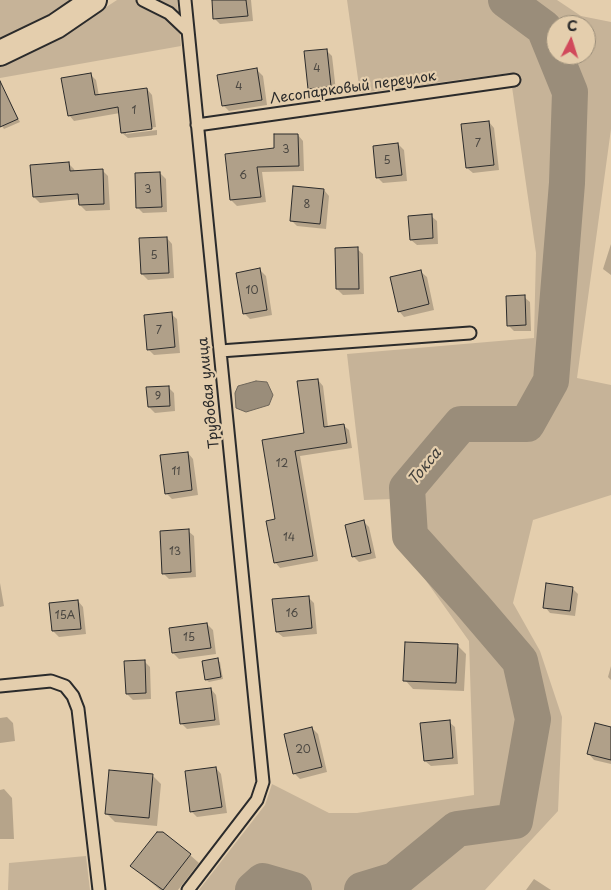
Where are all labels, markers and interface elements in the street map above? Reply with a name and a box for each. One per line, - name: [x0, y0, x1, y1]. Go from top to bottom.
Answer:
- north arrow: [546, 15, 596, 65]
- text: С: [566, 15, 578, 36]
- house number: 4: [313, 62, 321, 76]
- street label: Лесопарковый переулок: [269, 68, 437, 108]
- house number: 4: [235, 80, 243, 94]
- house number: 1: [132, 104, 136, 118]
- house number: 7: [475, 137, 481, 151]
- house number: 3: [282, 143, 290, 157]
- house number: 5: [383, 154, 391, 168]
- house number: 6: [239, 169, 247, 183]
- house number: 3: [144, 183, 152, 197]
- house number: 8: [304, 198, 310, 212]
- house number: 5: [150, 249, 158, 263]
- house number: 10: [246, 284, 258, 298]
- house number: 7: [156, 324, 162, 338]
- street label: Трудовая улица: [195, 337, 223, 449]
- house number: 9: [155, 390, 161, 404]
- water label: Токса: [405, 445, 445, 489]
- house number: 12: [276, 457, 288, 471]
- house number: 11: [171, 465, 181, 479]
- house number: 14: [283, 531, 295, 545]
- house number: 13: [169, 545, 181, 559]
- house number: 16: [286, 607, 298, 621]
- house number: 15А: [55, 609, 75, 623]
- house number: 15: [183, 631, 195, 645]
- house number: 20: [295, 743, 311, 757]

